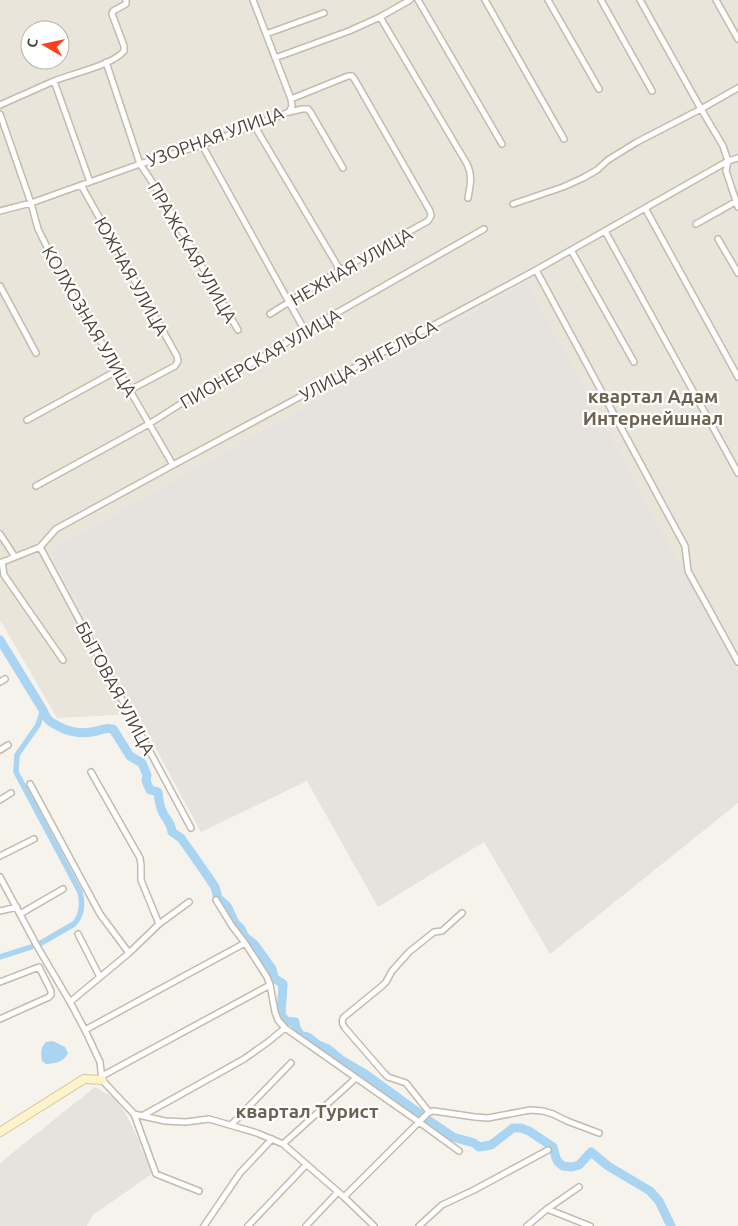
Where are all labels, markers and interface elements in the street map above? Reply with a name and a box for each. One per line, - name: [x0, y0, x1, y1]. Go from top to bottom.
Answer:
- north arrow: [20, 20, 70, 70]
- text: С: [24, 37, 41, 49]
- street label: УЗОРНАЯ УЛИЦА: [144, 102, 286, 170]
- street label: ПРАЖСКАЯ УЛИЦА: [145, 178, 242, 326]
- street label: ЮЖНАЯ УЛИЦА: [91, 213, 173, 339]
- street label: НЕЖНАЯ УЛИЦА: [287, 223, 416, 309]
- street label: КОЛХОЗНАЯ УЛИЦА: [39, 242, 141, 400]
- street label: ПИОНЕРСКАЯ УЛИЦА: [176, 304, 344, 412]
- street label: УЛИЦА ЭНГЕЛЬСА: [296, 315, 440, 405]
- district label: квартал Адам Интернейшнал: [583, 385, 723, 429]
- street label: БЫТОВАЯ УЛИЦА: [72, 618, 160, 758]
- district label: квартал Турист: [235, 1100, 379, 1122]

